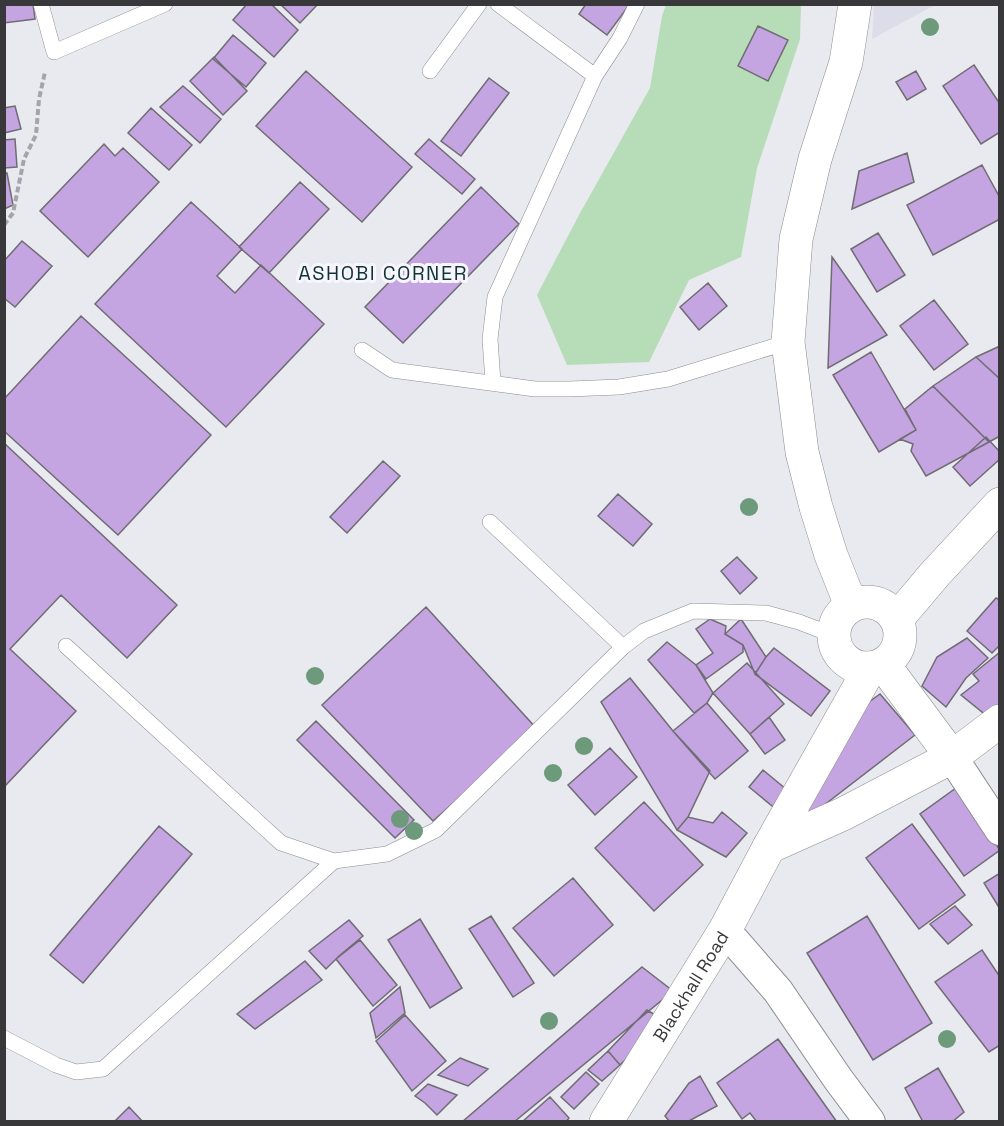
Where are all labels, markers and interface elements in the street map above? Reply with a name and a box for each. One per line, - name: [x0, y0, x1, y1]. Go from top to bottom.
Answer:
- district label: ASHOBI CORNER: [298, 260, 468, 286]
- street label: Blackhall Road: [647, 926, 733, 1046]

